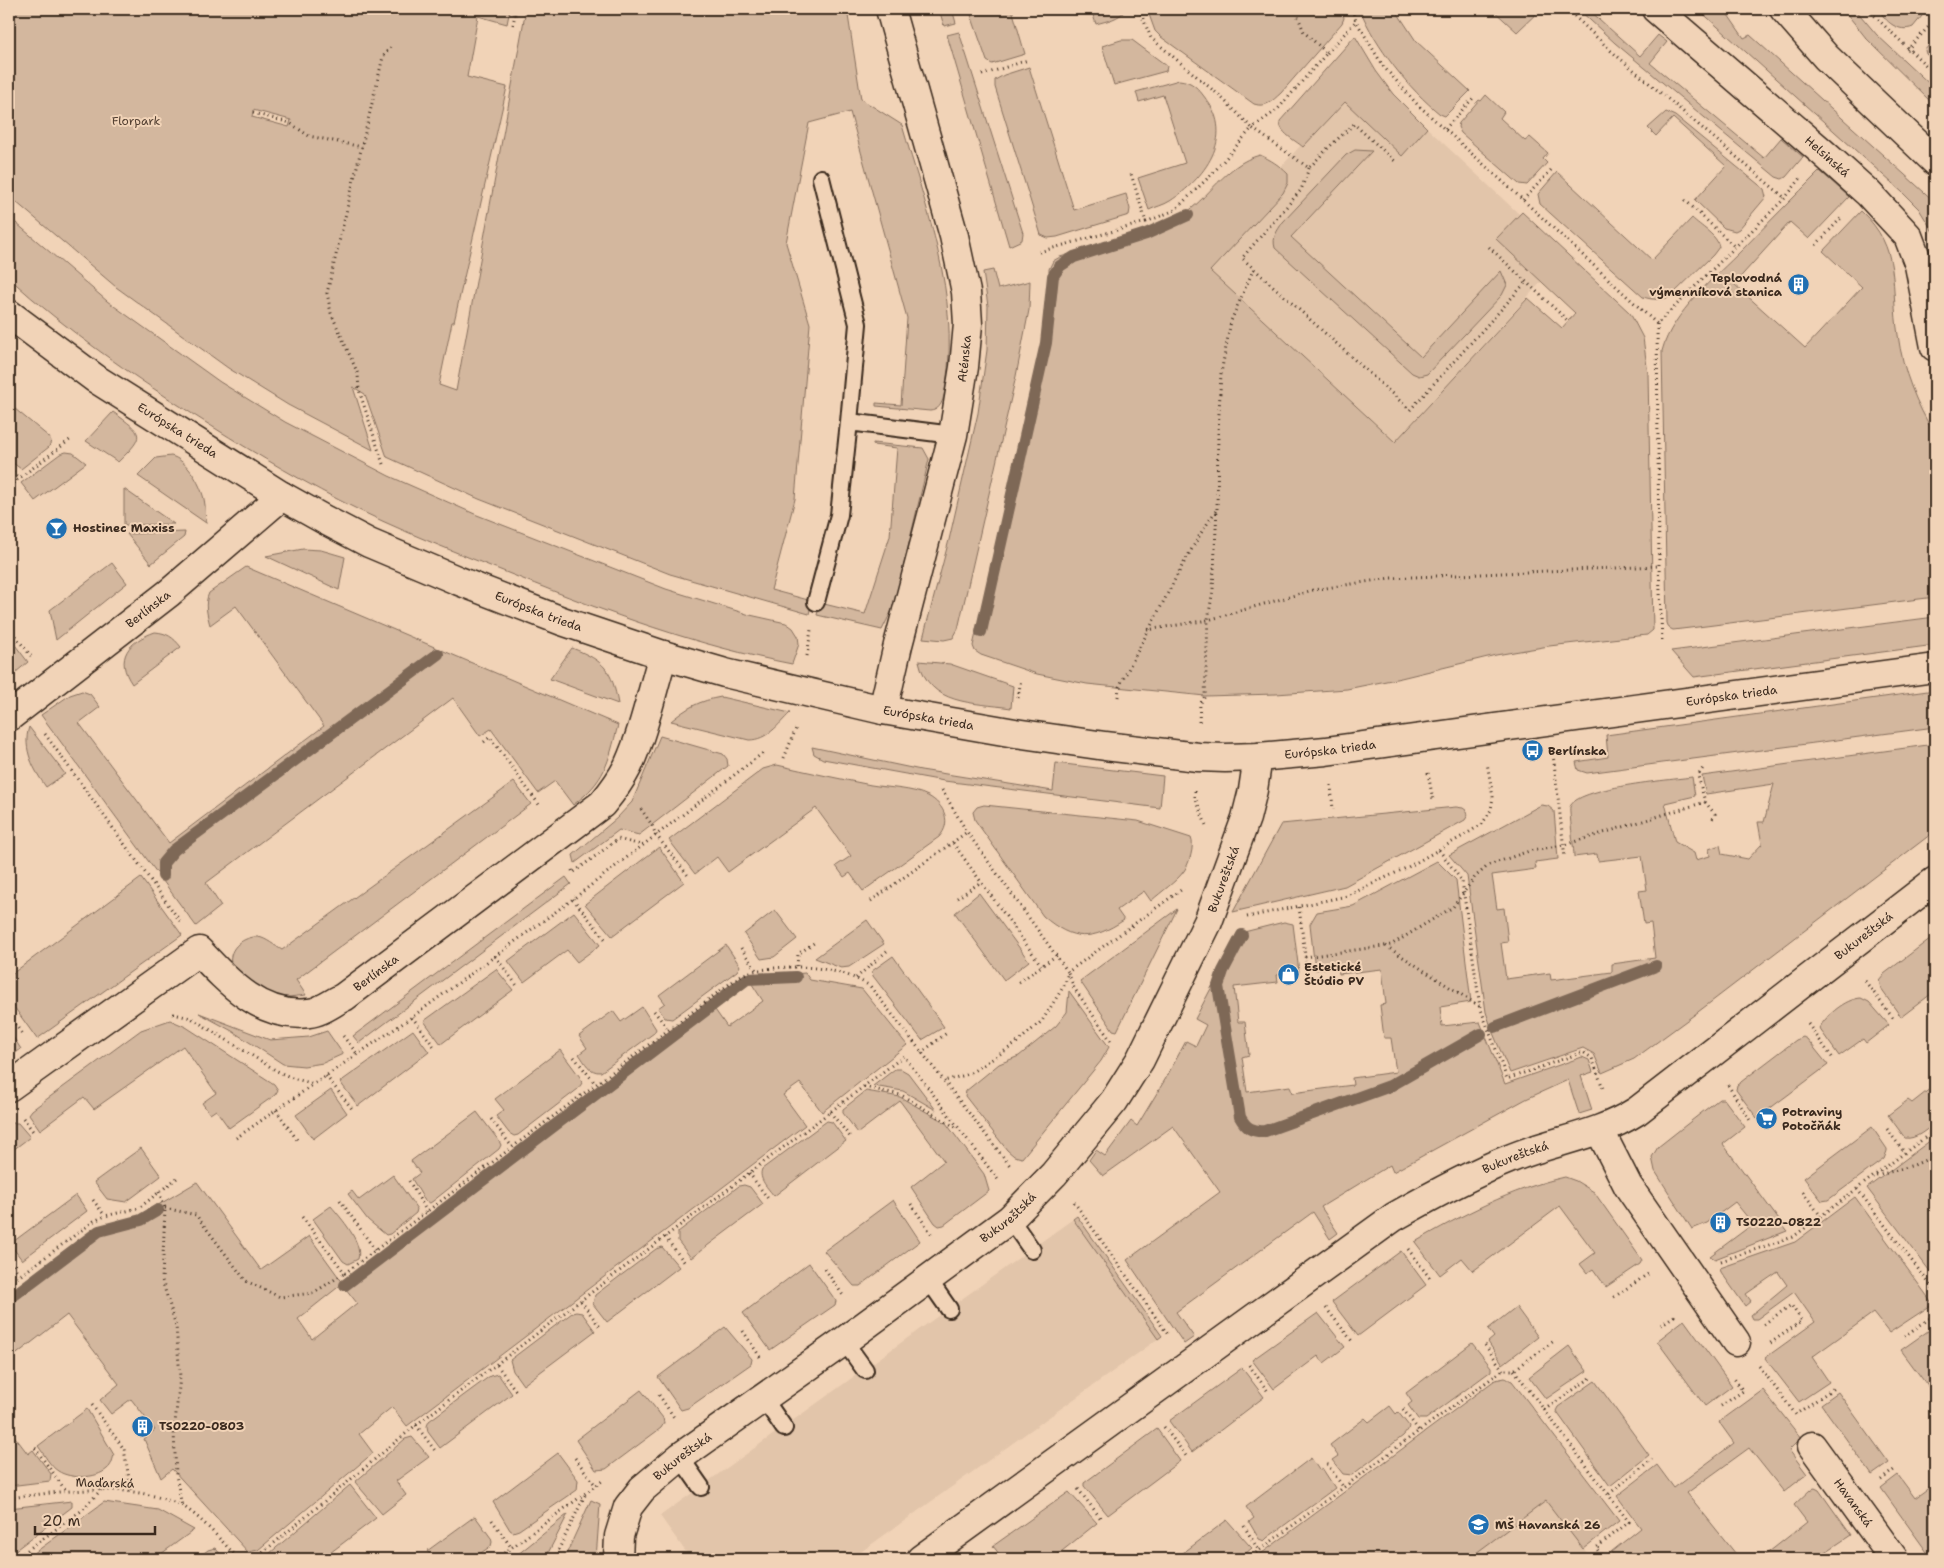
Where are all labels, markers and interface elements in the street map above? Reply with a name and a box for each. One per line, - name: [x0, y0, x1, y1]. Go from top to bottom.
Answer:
- park label: Florpark: [112, 113, 160, 129]
- street label: Helsinská: [1801, 132, 1853, 181]
- place label: Teplovodná výmenníková stanica: [1649, 270, 1783, 300]
- building icon: Teplovodná výmenníková stanica: [1786, 273, 1810, 297]
- street label: Aténska: [954, 334, 975, 383]
- street label: Európska trieda: [134, 399, 221, 462]
- bar icon: Hostinec Maxiss: [45, 516, 69, 540]
- place label: Hostinec Maxiss: [73, 520, 174, 536]
- street label: Berlínska: [122, 586, 174, 632]
- street label: Európska trieda: [492, 588, 585, 635]
- street label: Európska trieda: [1685, 682, 1779, 710]
- street label: Európska trieda: [882, 702, 976, 734]
- street label: Európska trieda: [1284, 736, 1377, 763]
- bus stop icon: Berlínska: [1520, 739, 1544, 763]
- place label: Berlínska: [1548, 743, 1607, 759]
- street label: Bukureštská: [1204, 843, 1243, 915]
- street label: Bukureštská: [1831, 908, 1897, 964]
- street label: Berlínska: [350, 950, 402, 995]
- place label: Estetické Štúdio PV: [1304, 959, 1364, 989]
- shop icon: Estetické Štúdio PV: [1276, 962, 1300, 986]
- place label: Potraviny Potočňák: [1782, 1104, 1842, 1134]
- supermarket icon: Potraviny Potočňák: [1754, 1107, 1778, 1131]
- street label: Bukureštská: [1480, 1138, 1551, 1178]
- street label: Bukureštská: [977, 1189, 1040, 1247]
- building icon: TS0220-0822: [1708, 1210, 1732, 1234]
- place label: TS0220-0822: [1736, 1214, 1822, 1230]
- building icon: TS0220-0803: [131, 1414, 155, 1438]
- place label: TS0220-0803: [159, 1418, 244, 1434]
- street label: Bukureštská: [650, 1429, 715, 1484]
- street label: Maďarská: [75, 1474, 135, 1492]
- street label: Havanská: [1830, 1475, 1876, 1531]
- scale bar: [35, 1503, 155, 1535]
- text: 20 m: [42, 1511, 81, 1531]
- school or university icon: MŠ Havanská 26: [1467, 1513, 1491, 1537]
- place label: MŠ Havanská 26: [1495, 1517, 1600, 1533]

